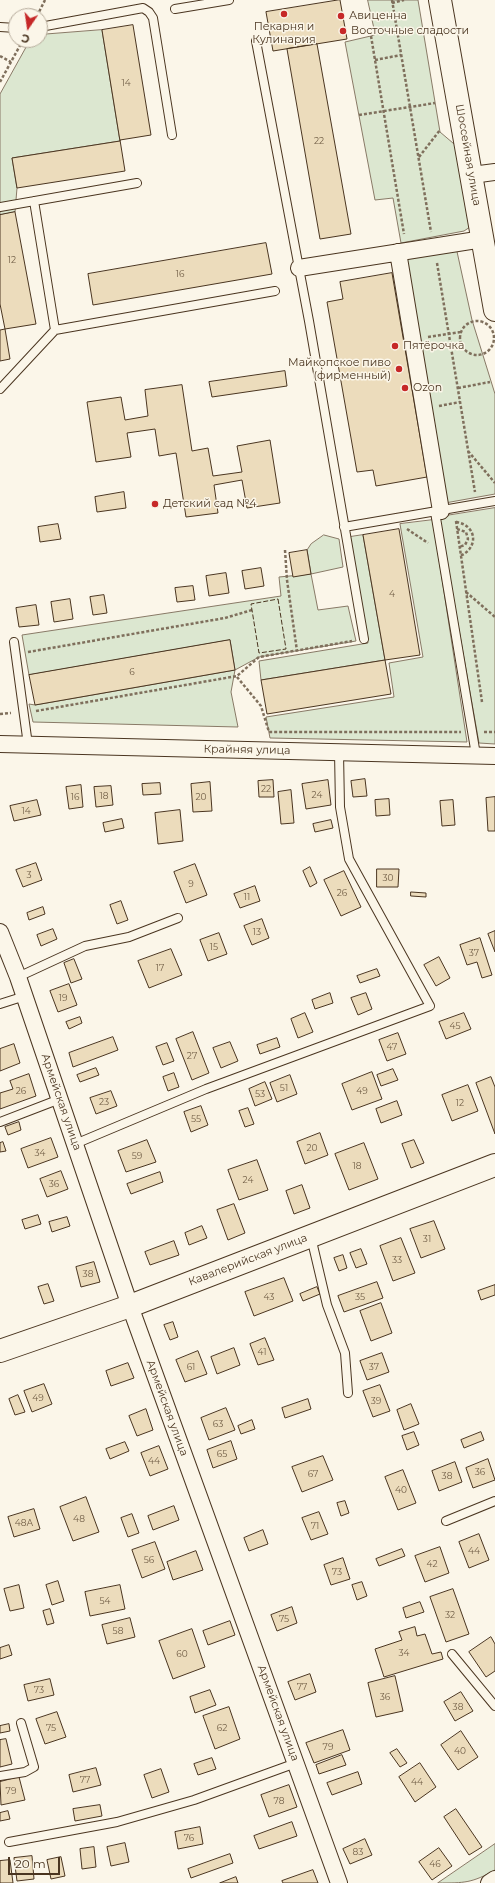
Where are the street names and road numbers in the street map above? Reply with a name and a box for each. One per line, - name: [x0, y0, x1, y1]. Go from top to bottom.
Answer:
- street label: Шоссейная улица: [453, 103, 483, 207]
- street label: Крайняя улица: [203, 743, 291, 757]
- street label: Армейская улица: [38, 1052, 84, 1152]
- street label: Кавалерийская улица: [187, 1231, 309, 1289]
- street label: Армейская улица: [143, 1358, 191, 1458]
- street label: Армейская улица: [254, 1663, 302, 1763]

